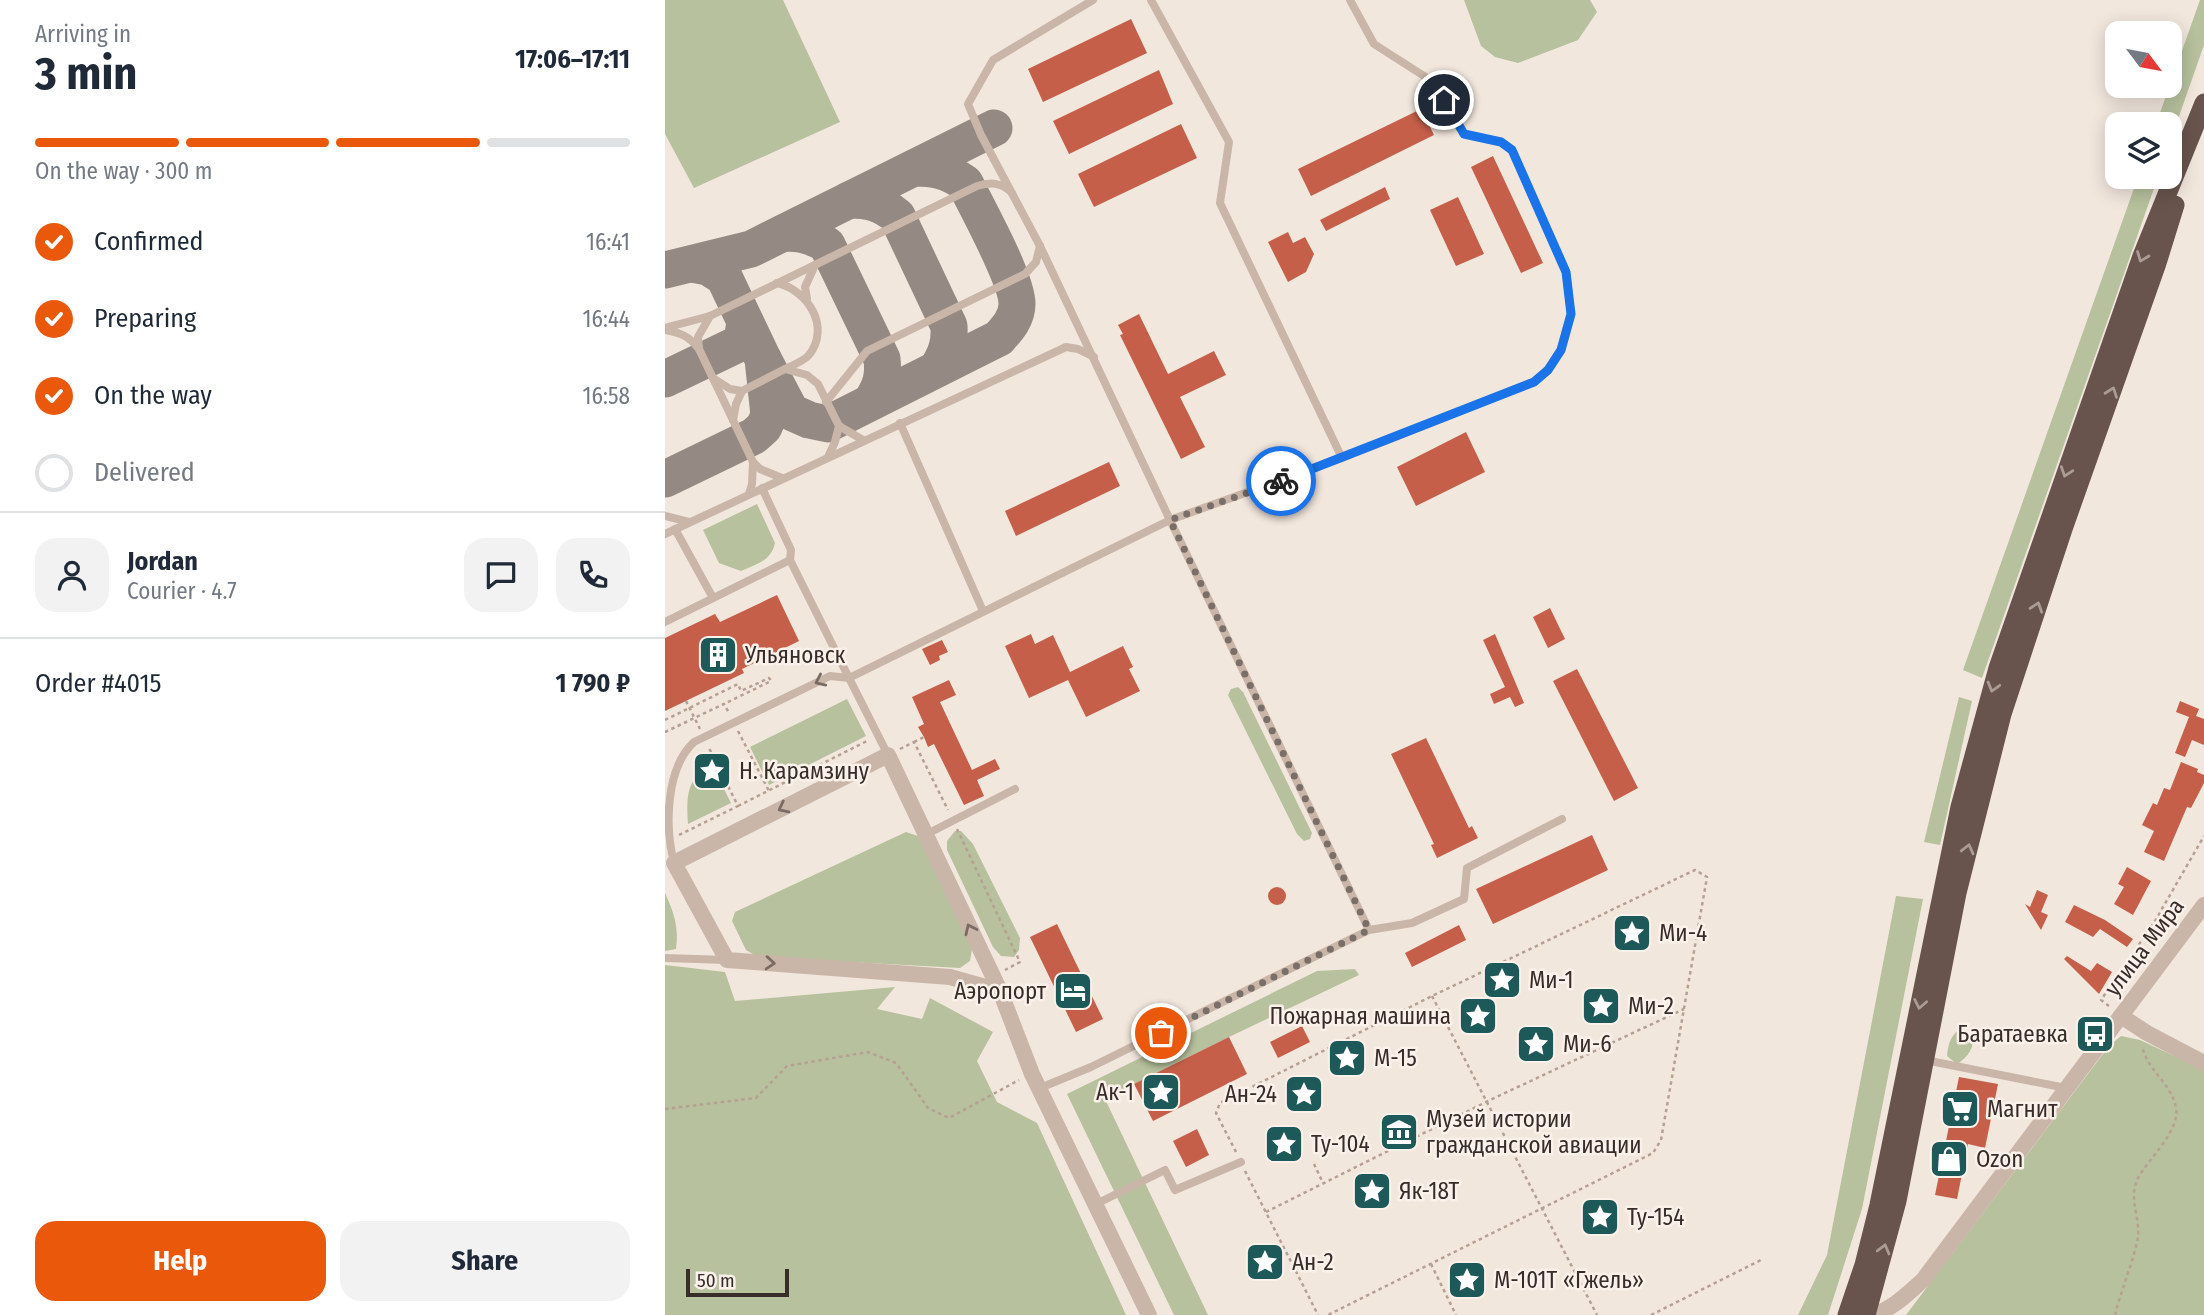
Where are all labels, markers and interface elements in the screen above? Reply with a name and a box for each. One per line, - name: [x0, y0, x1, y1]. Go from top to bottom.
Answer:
- text: Arriving in: [35, 20, 131, 48]
- north arrow: [2105, 21, 2182, 98]
- map controls: [2105, 21, 2182, 189]
- text: 17:06–17:11: [515, 44, 630, 75]
- text: 3 min: [35, 46, 137, 101]
- pin: [1414, 70, 1474, 130]
- icon: home: [1425, 81, 1463, 119]
- button: layers: [2105, 112, 2182, 189]
- text: On the way · 300 m: [35, 157, 212, 185]
- icon: check: [35, 223, 73, 261]
- text: Confirmed: [94, 226, 204, 257]
- text: 16:41: [586, 228, 630, 256]
- one-way arrow: [2136, 251, 2150, 263]
- icon: check: [35, 300, 73, 338]
- text: Preparing: [94, 303, 196, 334]
- text: 16:44: [583, 305, 630, 333]
- icon: check: [35, 377, 73, 415]
- text: On the way: [94, 380, 212, 411]
- text: 16:58: [583, 382, 630, 410]
- one-way arrow: [2104, 386, 2118, 398]
- courier: [1246, 446, 1316, 516]
- text: Delivered: [94, 457, 195, 488]
- icon: bike: [1262, 462, 1300, 500]
- one-way arrow: [2061, 466, 2075, 478]
- button: person: [35, 538, 109, 612]
- button: chat: [464, 538, 538, 612]
- button: phone: [556, 538, 630, 612]
- text: Jordan: [127, 546, 198, 577]
- text: Courier · 4.7: [127, 577, 237, 605]
- one-way arrow: [2029, 601, 2043, 613]
- building icon: Ульяновск: [697, 634, 739, 676]
- place label: Ульяновск: [744, 641, 846, 669]
- text: Order #4015: [35, 668, 161, 699]
- text: 1 790 ₽: [556, 668, 630, 699]
- one-way arrow: [815, 673, 827, 687]
- one-way arrow: [1986, 681, 2001, 693]
- place icon: Н. Карамзину: [691, 750, 733, 792]
- place label: Н. Карамзину: [739, 757, 870, 785]
- one-way arrow: [778, 800, 790, 814]
- one-way arrow: [1960, 843, 1974, 855]
- street label: улица Мира: [2098, 893, 2190, 1001]
- place icon: Ми-4: [1611, 912, 1653, 954]
- place label: Ми-4: [1659, 919, 1707, 947]
- one-way arrow: [965, 924, 979, 936]
- one-way arrow: [765, 955, 776, 970]
- place icon: Ми-1: [1481, 959, 1523, 1001]
- place label: Ми-1: [1529, 966, 1574, 994]
- hotel icon: Аэропорт: [1052, 970, 1094, 1012]
- place label: Аэропорт: [954, 977, 1047, 1005]
- place icon: Ми-2: [1580, 985, 1622, 1027]
- place label: Ми-2: [1628, 992, 1674, 1020]
- place icon: Пожарная машина: [1457, 995, 1499, 1037]
- one-way arrow: [1913, 998, 1928, 1010]
- place label: Пожарная машина: [1269, 1002, 1451, 1030]
- pin: [1131, 1003, 1191, 1063]
- bus stop icon: Баратаевка: [2074, 1013, 2116, 1055]
- icon: bag: [1142, 1014, 1180, 1052]
- place label: Баратаевка: [1957, 1020, 2068, 1048]
- place icon: Ми-6: [1515, 1023, 1557, 1065]
- place label: Ми-6: [1563, 1030, 1612, 1058]
- place icon: М-15: [1326, 1037, 1368, 1079]
- place label: М-15: [1374, 1044, 1417, 1072]
- place icon: Ак-1: [1140, 1071, 1182, 1113]
- place icon: Ан-24: [1283, 1073, 1325, 1115]
- place label: Ак-1: [1096, 1078, 1134, 1106]
- place label: Ан-24: [1225, 1080, 1277, 1108]
- supermarket icon: Магнит: [1939, 1088, 1981, 1130]
- place label: Магнит: [1987, 1095, 2058, 1123]
- place label: Музей истории гражданской авиации: [1426, 1105, 1642, 1159]
- museum icon: Музей истории гражданской авиации: [1378, 1111, 1420, 1153]
- place icon: Ту-104: [1263, 1123, 1305, 1165]
- place label: Ту-104: [1311, 1130, 1370, 1158]
- shop icon: Ozon: [1928, 1138, 1970, 1180]
- place label: Ozon: [1976, 1145, 2023, 1173]
- place icon: Як-18Т: [1351, 1170, 1393, 1212]
- place label: Як-18Т: [1399, 1177, 1459, 1205]
- place icon: Ту-154: [1579, 1196, 1621, 1238]
- place label: Ту-154: [1627, 1203, 1684, 1231]
- button: Help: [35, 1221, 326, 1301]
- button: Share: [340, 1221, 630, 1301]
- place icon: Ан-2: [1244, 1241, 1286, 1283]
- one-way arrow: [1876, 1243, 1890, 1255]
- place label: Ан-2: [1292, 1248, 1334, 1276]
- place icon: М-101Т «Гжель»: [1446, 1259, 1488, 1301]
- scale bar: [686, 1266, 789, 1298]
- place label: М-101Т «Гжель»: [1494, 1266, 1644, 1294]
- text: 50 m: [697, 1269, 735, 1292]

